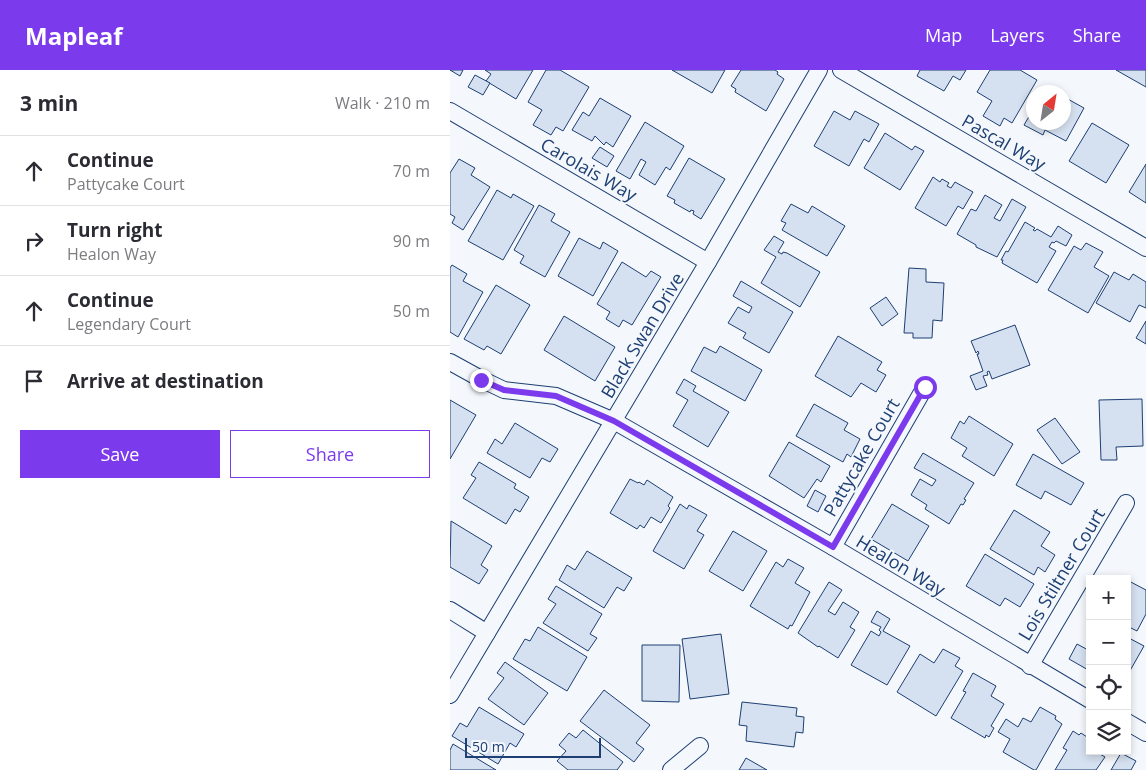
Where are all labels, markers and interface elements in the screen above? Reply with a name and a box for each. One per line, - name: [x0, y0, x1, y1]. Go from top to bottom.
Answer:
- text: Mapleaf: [25, 19, 123, 52]
- text: Map: [925, 23, 962, 47]
- text: Layers: [990, 23, 1045, 47]
- text: Share: [1073, 23, 1121, 47]
- north arrow: [1026, 85, 1071, 130]
- text: 3 min: [20, 89, 78, 117]
- text: Walk · 210 m: [335, 92, 430, 114]
- street label: Pascal Way: [958, 108, 1051, 176]
- street label: Carolais Way: [536, 132, 642, 207]
- text: Continue: [67, 147, 154, 173]
- icon: ahead: [20, 157, 48, 185]
- text: 70 m: [393, 160, 430, 182]
- text: Pattycake Court: [67, 173, 185, 195]
- text: Turn right: [67, 217, 162, 243]
- icon: right: [20, 227, 48, 255]
- text: 90 m: [393, 230, 430, 252]
- text: Healon Way: [67, 243, 156, 265]
- street label: Black Swan Drive: [595, 268, 689, 402]
- text: Continue: [67, 287, 154, 313]
- icon: ahead: [20, 297, 48, 325]
- text: 50 m: [393, 300, 430, 322]
- text: Legendary Court: [67, 313, 191, 335]
- icon: arrive: [20, 367, 48, 395]
- text: Arrive at destination: [67, 368, 264, 394]
- route end: [470, 369, 493, 392]
- route start: [914, 376, 937, 399]
- street label: Pattycake Court: [817, 394, 905, 520]
- button: Save: [20, 430, 220, 478]
- button: Share: [230, 430, 430, 478]
- street label: Lois Stiltner Court: [1012, 504, 1110, 644]
- street label: Healon Way: [852, 529, 951, 602]
- map controls: [1086, 575, 1131, 755]
- button: +: [1086, 575, 1131, 620]
- button: −: [1086, 620, 1131, 665]
- button: locate: [1086, 665, 1131, 710]
- button: layers: [1086, 710, 1131, 755]
- scale bar: [465, 735, 601, 758]
- text: 50 m: [472, 737, 505, 756]

